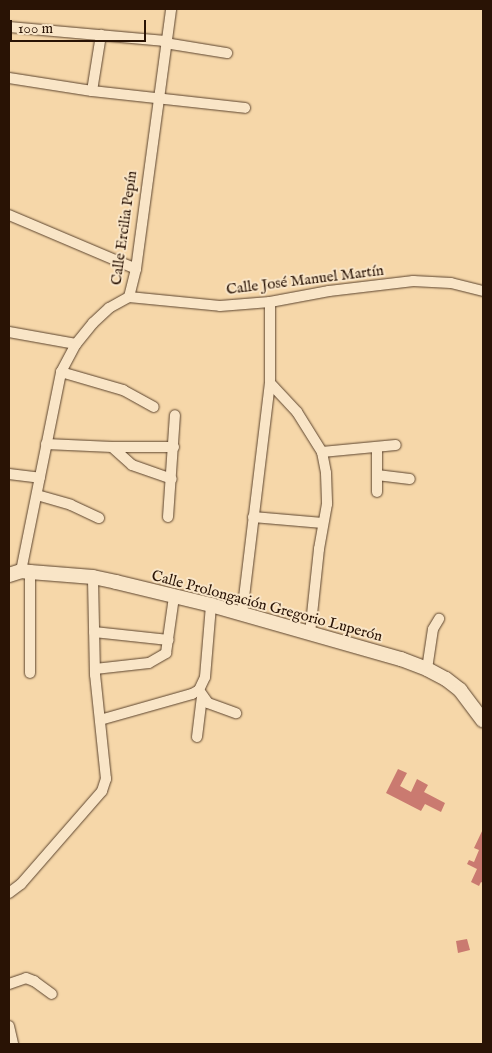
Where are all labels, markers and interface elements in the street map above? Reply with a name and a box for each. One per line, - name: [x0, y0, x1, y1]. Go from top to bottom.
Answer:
- scale bar: [12, 10, 149, 42]
- text: 100 m: [18, 19, 53, 38]
- street label: Calle Ercilia Pepín: [107, 170, 141, 286]
- street label: Calle José Manuel Martín: [225, 261, 385, 299]
- street label: Calle Prolongación Gregorio Luperón: [150, 566, 384, 646]

